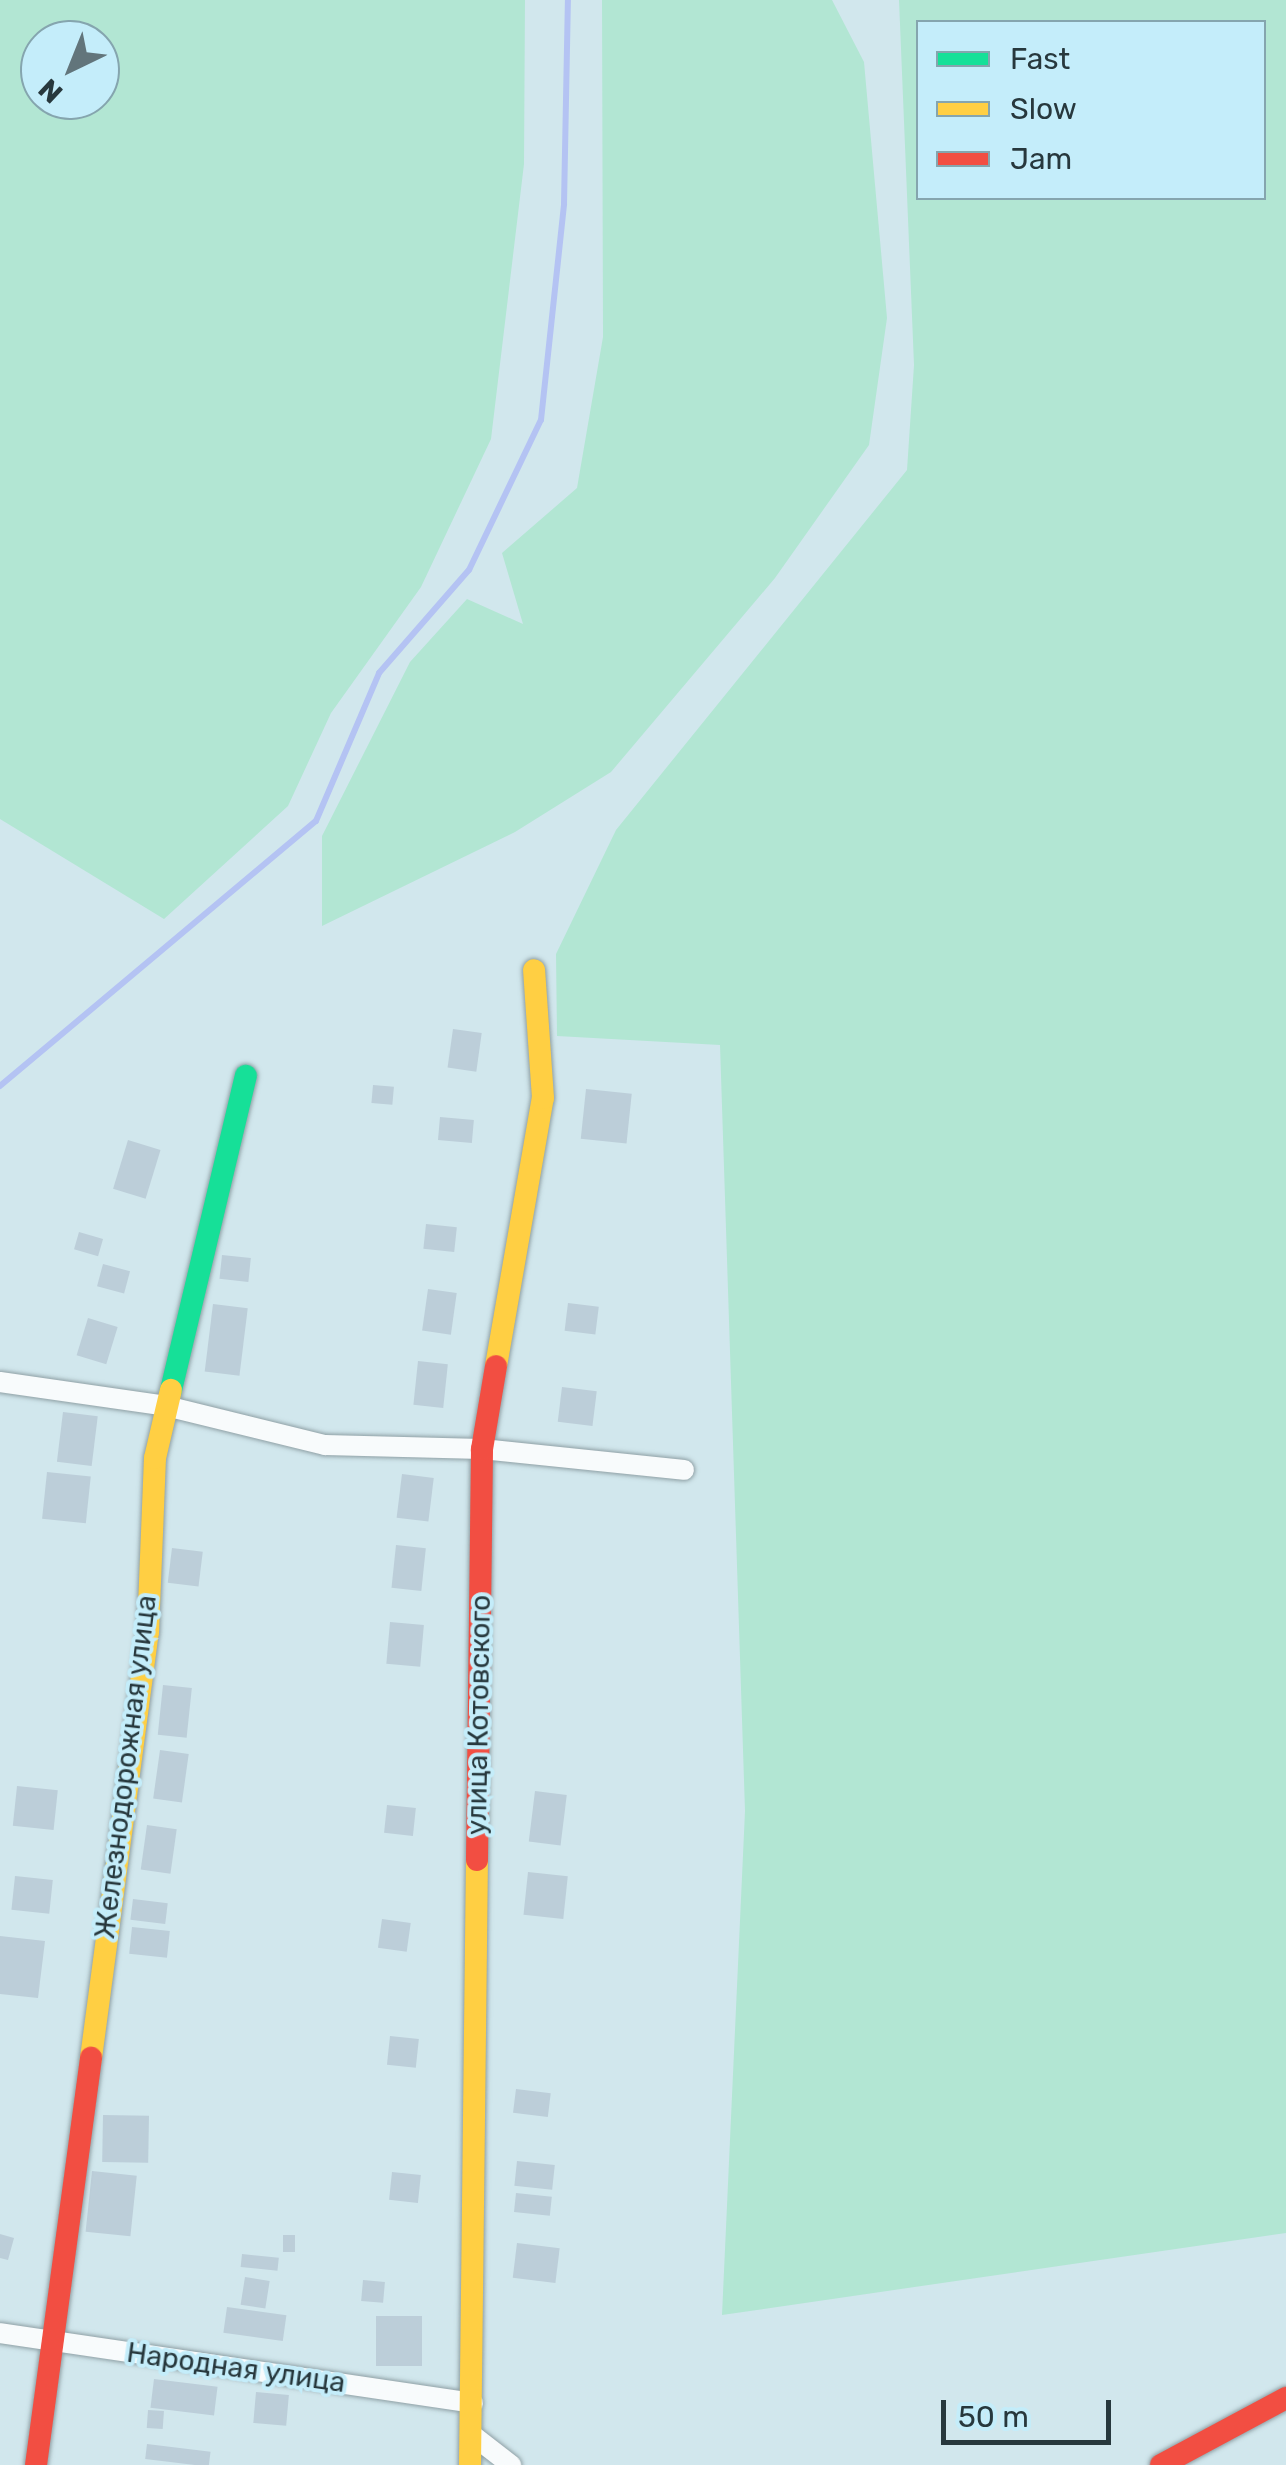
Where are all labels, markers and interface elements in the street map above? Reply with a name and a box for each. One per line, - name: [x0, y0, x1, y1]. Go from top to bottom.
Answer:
- north arrow: [20, 20, 120, 120]
- legend: [916, 20, 1266, 200]
- text: Fast: [1010, 41, 1070, 77]
- text: N: [32, 72, 69, 110]
- text: Slow: [1010, 91, 1077, 127]
- text: Jam: [1010, 141, 1072, 177]
- street label: Железнодорожная улица: [88, 1593, 164, 1941]
- street label: улица Котовского: [460, 1595, 498, 1835]
- street label: Народная улица: [125, 2336, 347, 2400]
- scale bar: [946, 2380, 1116, 2442]
- text: 50 m: [958, 2399, 1029, 2435]

